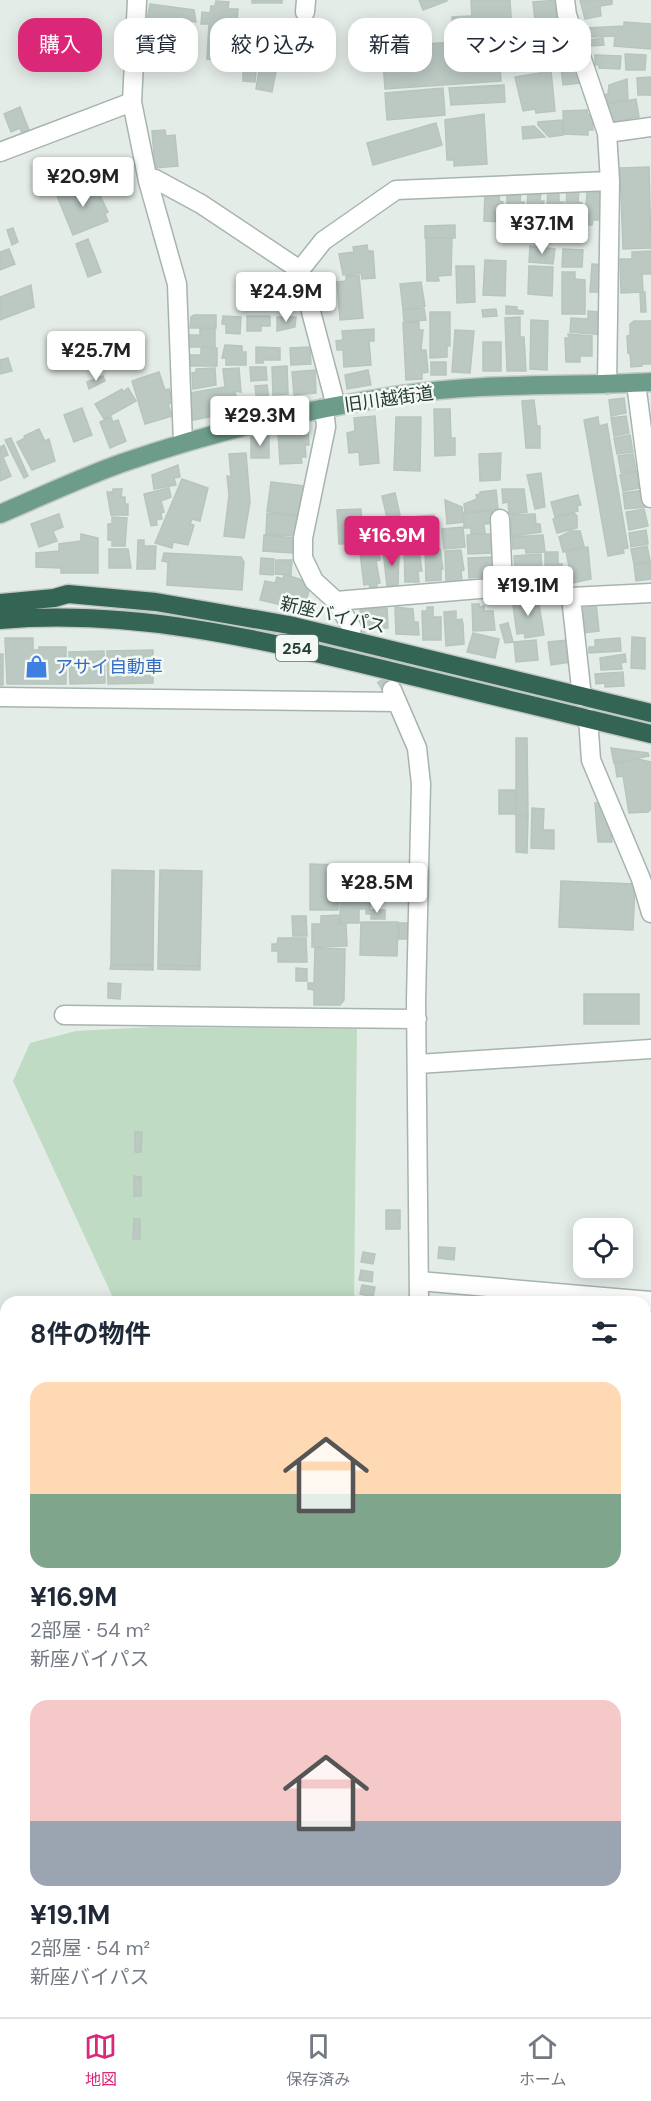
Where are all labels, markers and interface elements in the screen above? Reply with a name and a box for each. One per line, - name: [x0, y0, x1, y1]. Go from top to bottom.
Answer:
- chip: 購入: [18, 18, 102, 72]
- chip: 賃貸: [114, 18, 198, 72]
- chip: 絞り込み: [210, 18, 336, 72]
- chip: 新着: [348, 18, 432, 72]
- chip: マンション: [444, 18, 591, 72]
- pin: ¥20.9M: [34, 157, 132, 208]
- text: ¥20.9M: [47, 163, 119, 189]
- pin: ¥37.1M: [493, 204, 591, 255]
- text: ¥37.1M: [510, 210, 574, 236]
- pin: ¥24.9M: [237, 272, 335, 323]
- text: ¥24.9M: [250, 278, 322, 304]
- pin: ¥25.7M: [47, 331, 145, 382]
- text: ¥25.7M: [61, 337, 131, 363]
- street label: 旧川越街道: [343, 381, 435, 417]
- pin: ¥29.3M: [211, 396, 309, 447]
- text: ¥29.3M: [224, 402, 296, 428]
- pin: ¥16.9M: [343, 516, 441, 567]
- text: ¥16.9M: [358, 522, 426, 548]
- pin: ¥19.1M: [479, 566, 577, 617]
- text: ¥19.1M: [497, 572, 559, 598]
- street label: 新座バイパス: [278, 591, 388, 639]
- road number: 254: [276, 635, 318, 661]
- shop icon: アサイ自動車: [24, 654, 50, 680]
- place label: アサイ自動車: [55, 655, 163, 679]
- pin: ¥28.5M: [328, 863, 426, 914]
- text: ¥28.5M: [341, 869, 413, 895]
- map controls: [573, 1218, 633, 1278]
- button: locate: [573, 1218, 633, 1278]
- icon: filters: [588, 1316, 621, 1349]
- text: 8件の物件: [30, 1317, 150, 1351]
- icon: home: [272, 1421, 380, 1529]
- text: ¥16.9M: [30, 1580, 117, 1614]
- text: 2部屋 · 54 m²: [30, 1617, 150, 1643]
- text: 新座バイパス: [30, 1646, 150, 1672]
- icon: home: [272, 1739, 380, 1847]
- text: ¥19.1M: [30, 1898, 110, 1932]
- text: 2部屋 · 54 m²: [30, 1935, 150, 1961]
- text: 新座バイパス: [30, 1964, 150, 1990]
- tab: 地図: [84, 2030, 117, 2090]
- tab: 保存済み: [286, 2030, 350, 2090]
- tab: ホーム: [519, 2030, 567, 2090]

